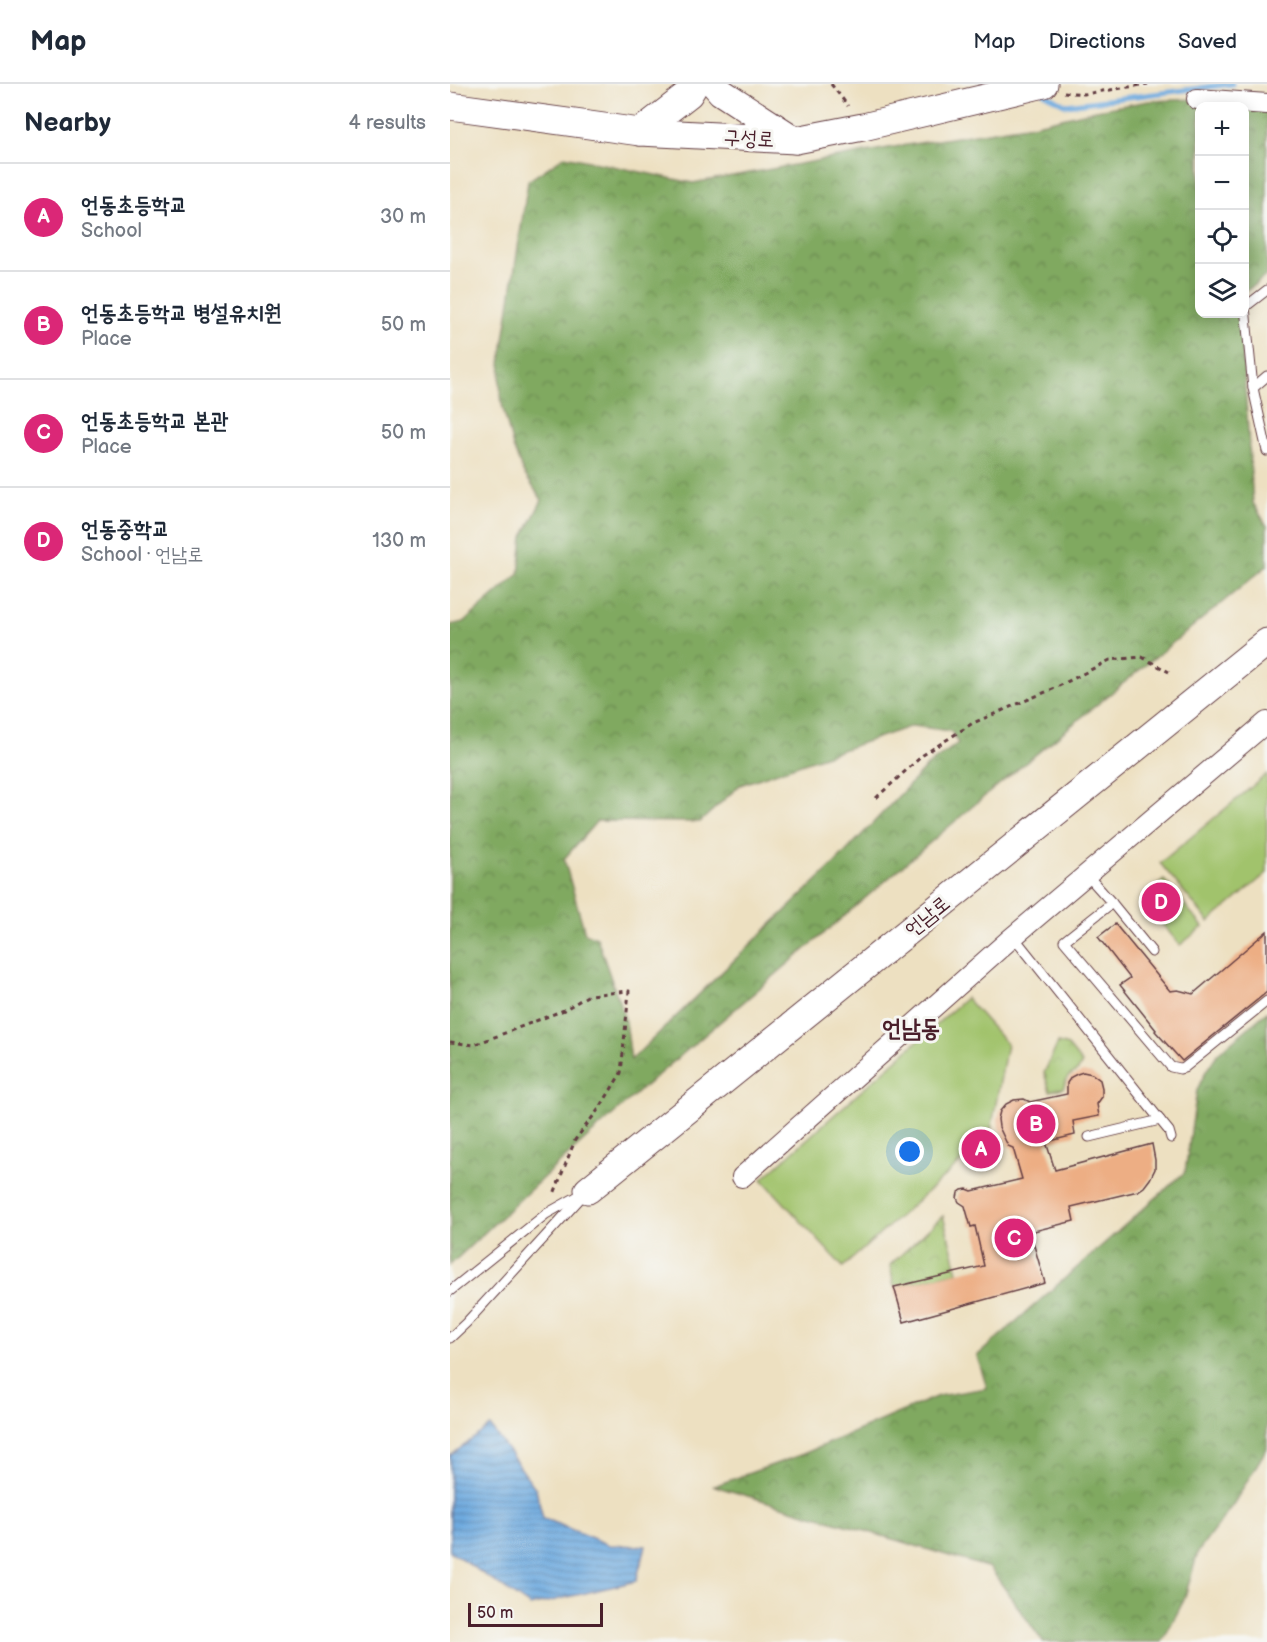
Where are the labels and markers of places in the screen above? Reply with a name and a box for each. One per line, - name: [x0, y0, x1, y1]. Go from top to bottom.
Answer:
- pin: D: [1142, 880, 1180, 924]
- pin: B: [1016, 1102, 1056, 1146]
- pin: A: [962, 1126, 1000, 1172]
- pin: C: [994, 1216, 1034, 1260]

